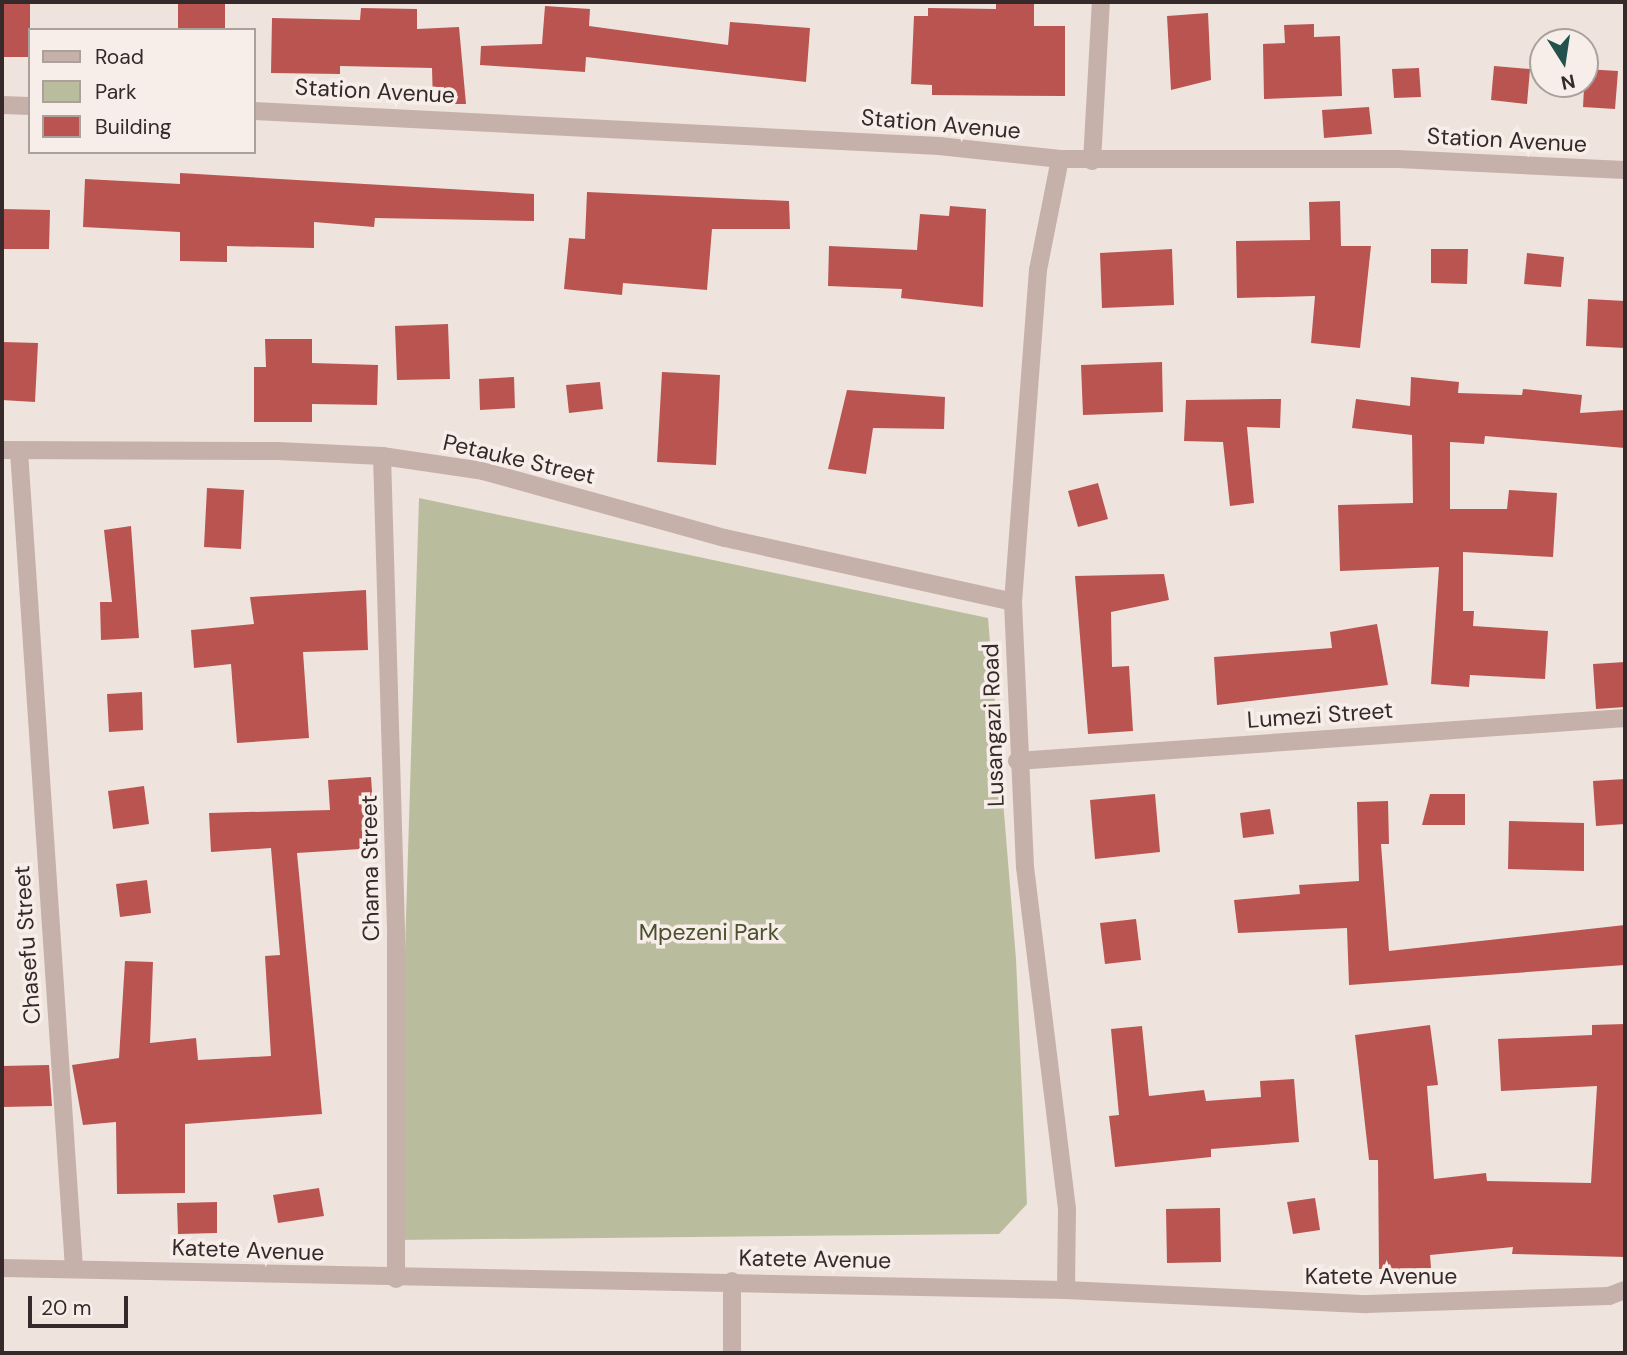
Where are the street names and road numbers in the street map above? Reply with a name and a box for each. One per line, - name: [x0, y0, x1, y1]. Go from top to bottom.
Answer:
- street label: Station Avenue: [294, 73, 456, 109]
- street label: Station Avenue: [860, 103, 1022, 145]
- street label: Station Avenue: [1426, 122, 1588, 158]
- street label: Petauke Street: [440, 428, 598, 490]
- street label: Lusangazi Road: [976, 643, 1010, 807]
- street label: Lumezi Street: [1246, 696, 1394, 734]
- street label: Chama Street: [355, 795, 385, 941]
- street label: Chasefu Street: [8, 865, 46, 1025]
- street label: Katete Avenue: [171, 1234, 325, 1266]
- street label: Katete Avenue: [739, 1244, 891, 1274]
- street label: Katete Avenue: [1305, 1262, 1457, 1290]

